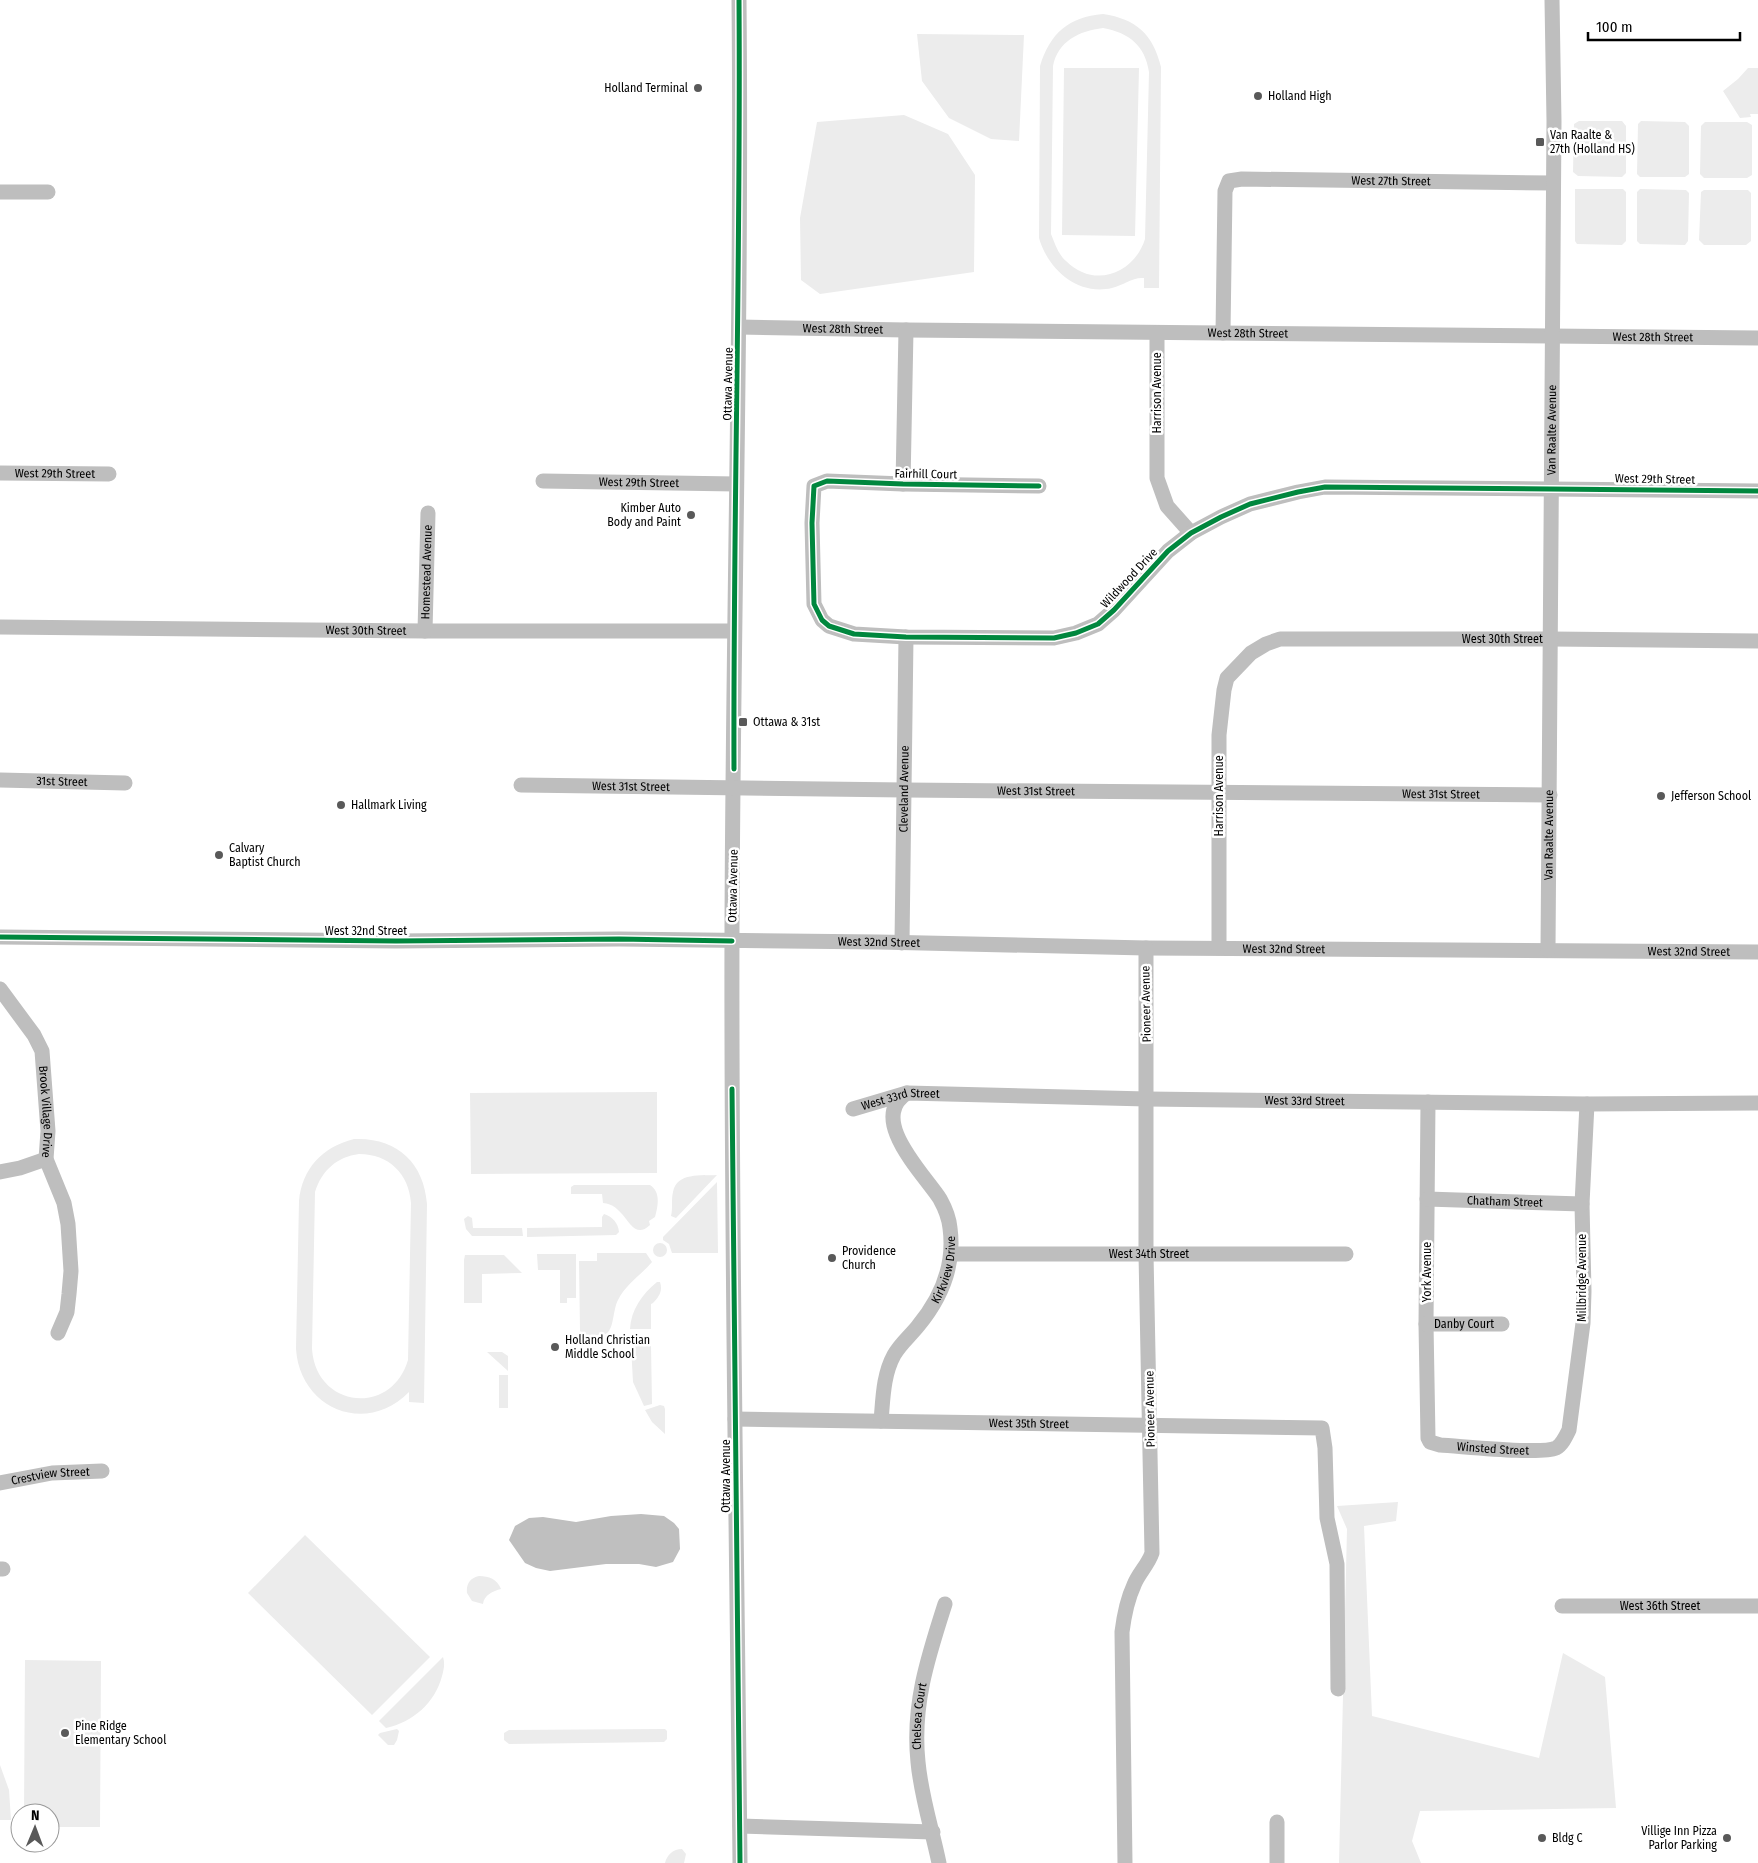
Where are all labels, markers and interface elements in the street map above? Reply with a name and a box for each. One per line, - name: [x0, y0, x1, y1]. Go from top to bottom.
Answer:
- scale bar: [1588, 10, 1740, 42]
- text: 100 m: [1596, 18, 1633, 36]
- place label: Holland Terminal: [604, 81, 688, 95]
- marker: Holland Terminal: [692, 82, 704, 94]
- place label: Holland High: [1268, 89, 1332, 103]
- marker: Holland High: [1252, 90, 1264, 102]
- place label: Van Raalte & 27th (Holland HS): [1550, 128, 1635, 156]
- marker: Van Raalte & 27th (Holland HS): [1534, 136, 1546, 148]
- street label: West 27th Street: [1351, 173, 1431, 188]
- street label: West 28th Street: [803, 321, 884, 337]
- street label: West 28th Street: [1208, 326, 1288, 341]
- street label: West 28th Street: [1613, 330, 1693, 344]
- street label: Ottawa Avenue: [720, 347, 736, 421]
- street label: Harrison Avenue: [1150, 352, 1164, 434]
- street label: Van Raalte Avenue: [1544, 385, 1559, 475]
- street label: West 29th Street: [15, 466, 95, 481]
- street label: Fairhill Court: [895, 466, 958, 482]
- street label: West 29th Street: [1615, 471, 1695, 487]
- street label: West 29th Street: [599, 475, 679, 490]
- place label: Kimber Auto Body and Paint: [607, 501, 681, 529]
- marker: Kimber Auto Body and Paint: [685, 509, 697, 521]
- street label: Homestead Avenue: [418, 524, 435, 620]
- street label: Wildwood Drive: [1098, 545, 1160, 611]
- street label: West 30th Street: [325, 623, 407, 638]
- street label: West 30th Street: [1462, 632, 1543, 646]
- place label: Ottawa & 31st: [753, 715, 820, 729]
- marker: Ottawa & 31st: [737, 716, 749, 728]
- street label: Cleveland Avenue: [896, 745, 912, 833]
- street label: Harrison Avenue: [1212, 755, 1226, 837]
- street label: 31st Street: [36, 774, 88, 789]
- street label: West 31st Street: [592, 779, 670, 794]
- street label: West 31st Street: [997, 784, 1075, 798]
- street label: West 31st Street: [1402, 787, 1480, 801]
- place label: Jefferson School: [1671, 789, 1751, 803]
- street label: Van Raalte Avenue: [1542, 790, 1556, 880]
- marker: Jefferson School: [1655, 790, 1667, 802]
- place label: Hallmark Living: [351, 798, 427, 812]
- marker: Hallmark Living: [335, 799, 347, 811]
- place label: Calvary Baptist Church: [229, 841, 301, 869]
- marker: Calvary Baptist Church: [213, 849, 225, 861]
- street label: Ottawa Avenue: [725, 849, 741, 923]
- street label: West 32nd Street: [325, 924, 407, 938]
- street label: West 32nd Street: [838, 935, 920, 950]
- street label: West 32nd Street: [1243, 942, 1325, 956]
- street label: West 32nd Street: [1648, 944, 1730, 959]
- street label: Pioneer Avenue: [1138, 965, 1154, 1043]
- street label: Brook Village Drive: [36, 1065, 55, 1158]
- street label: West 33rd Street: [860, 1086, 940, 1113]
- street label: West 33rd Street: [1264, 1093, 1345, 1108]
- street label: Chatham Street: [1467, 1193, 1543, 1210]
- street label: Millbridge Avenue: [1575, 1234, 1589, 1322]
- street label: Kirkview Drive: [928, 1236, 958, 1306]
- street label: York Avenue: [1420, 1242, 1434, 1302]
- place label: Providence Church: [842, 1244, 896, 1272]
- street label: West 34th Street: [1109, 1247, 1189, 1261]
- marker: Providence Church: [826, 1252, 838, 1264]
- street label: Danby Court: [1434, 1317, 1494, 1331]
- place label: Holland Christian Middle School: [565, 1333, 650, 1361]
- marker: Holland Christian Middle School: [549, 1341, 561, 1353]
- street label: Pioneer Avenue: [1142, 1370, 1158, 1448]
- street label: West 35th Street: [989, 1416, 1069, 1431]
- street label: Ottawa Avenue: [719, 1439, 733, 1513]
- street label: Winsted Street: [1456, 1439, 1529, 1458]
- street label: Crestview Street: [10, 1464, 90, 1488]
- street label: West 36th Street: [1620, 1599, 1700, 1613]
- street label: Chelsea Court: [910, 1681, 929, 1750]
- place label: Pine Ridge Elementary School: [75, 1719, 166, 1747]
- marker: Pine Ridge Elementary School: [59, 1727, 71, 1739]
- north arrow: [10, 1803, 60, 1853]
- text: N: [31, 1807, 40, 1824]
- place label: Villige Inn Pizza Parlor Parking: [1641, 1824, 1717, 1852]
- place label: Bldg C: [1552, 1831, 1583, 1845]
- marker: Bldg C: [1536, 1832, 1548, 1844]
- marker: Villige Inn Pizza Parlor Parking: [1721, 1832, 1733, 1844]

